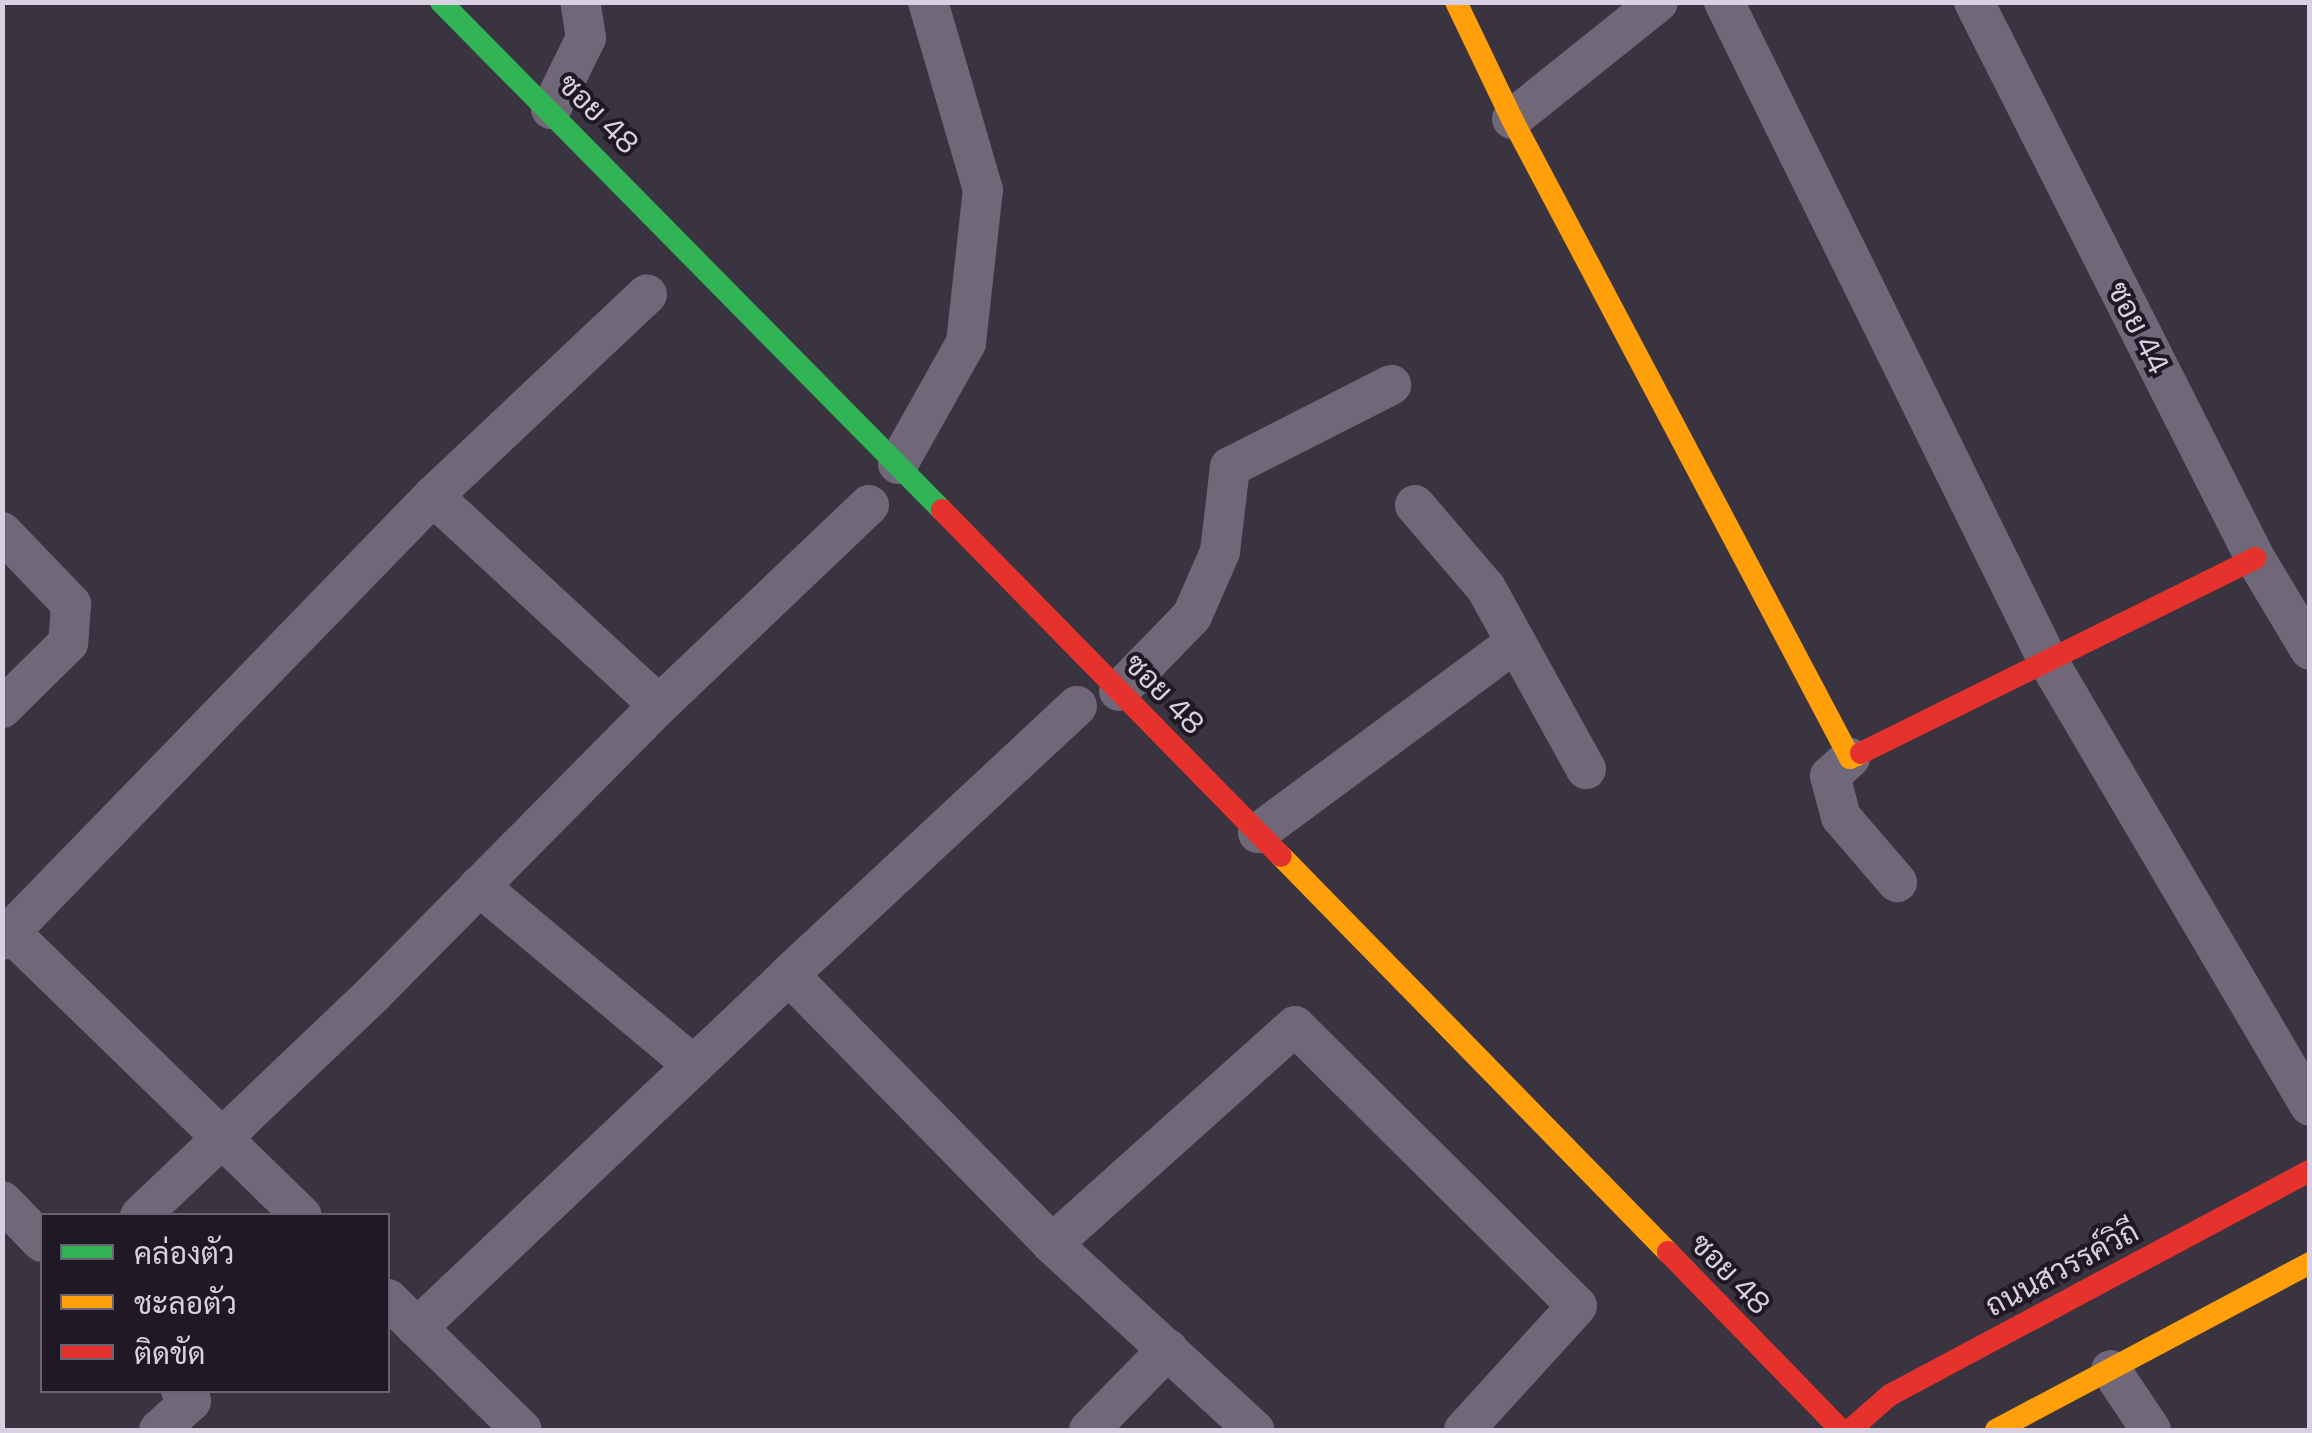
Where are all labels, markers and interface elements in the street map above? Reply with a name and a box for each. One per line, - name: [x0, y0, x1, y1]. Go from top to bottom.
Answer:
- street label: ซอย 48: [550, 66, 646, 162]
- street label: ซอย 44: [2100, 276, 2176, 380]
- street label: ซอย 48: [1117, 646, 1211, 742]
- legend: [40, 1213, 390, 1393]
- street label: ถนนสวรรค์วิถี: [1979, 1214, 2145, 1324]
- street label: ซอย 48: [1683, 1226, 1777, 1322]
- text: คล่องตัว: [134, 1234, 234, 1273]
- text: ชะลอตัว: [134, 1284, 237, 1323]
- text: ติดขัด: [134, 1334, 206, 1373]

